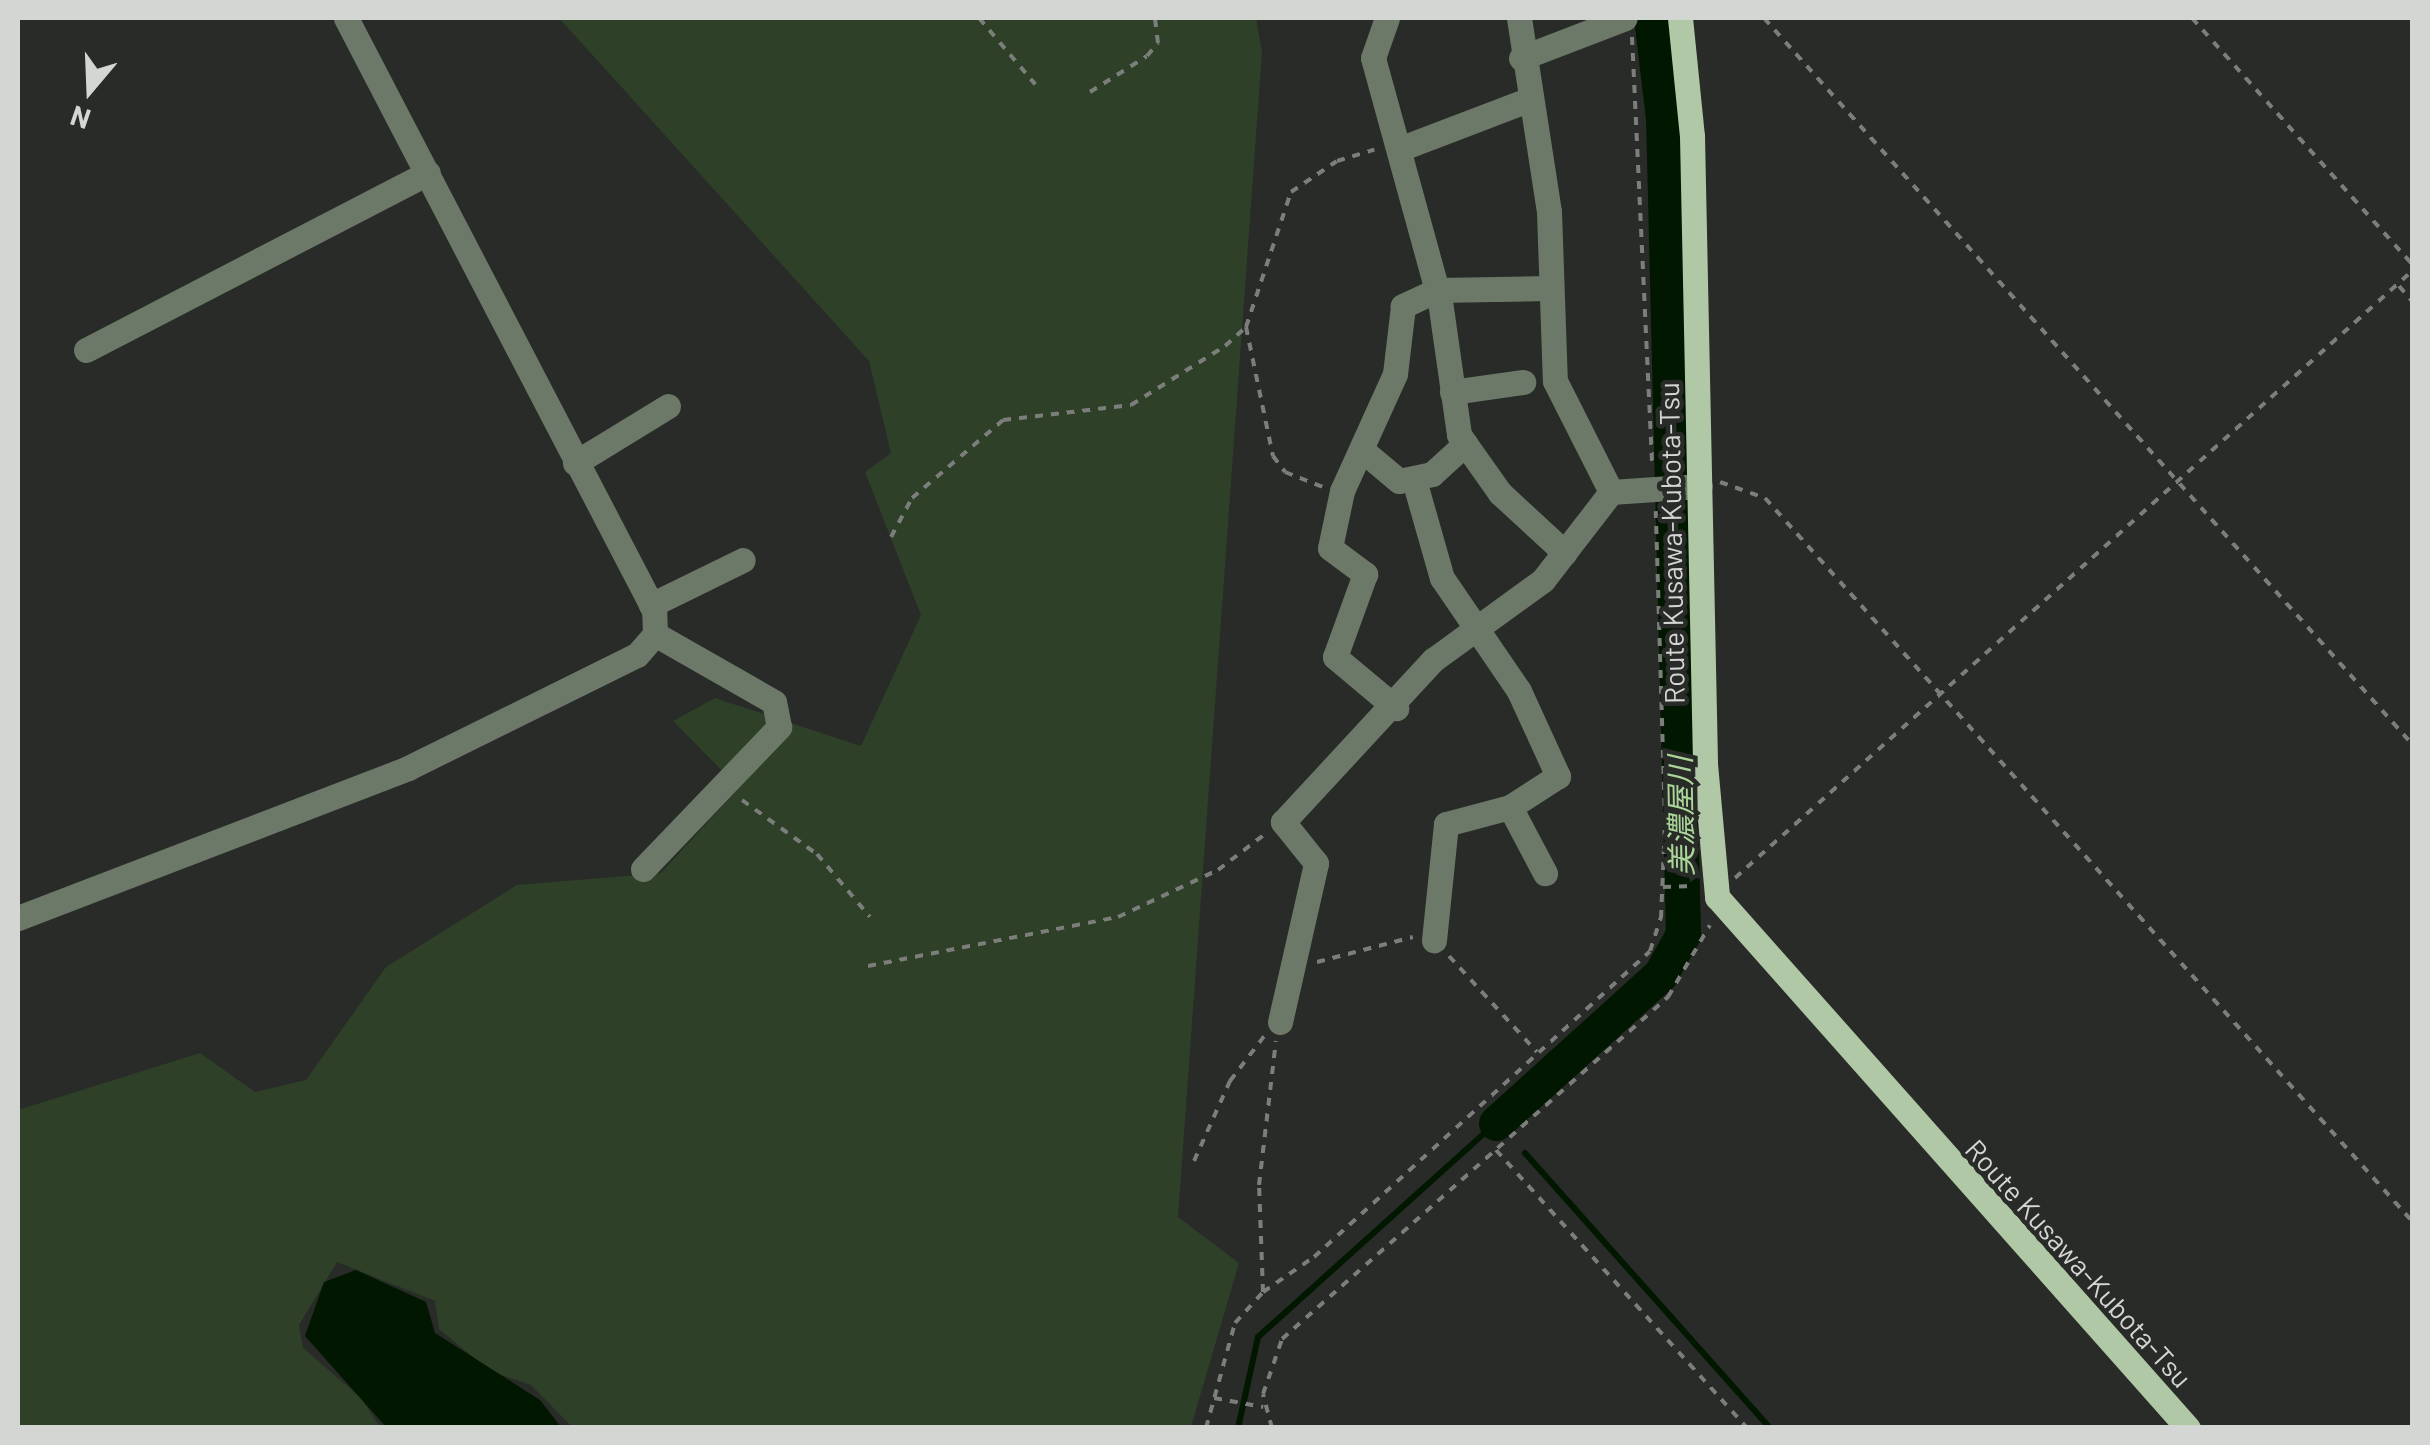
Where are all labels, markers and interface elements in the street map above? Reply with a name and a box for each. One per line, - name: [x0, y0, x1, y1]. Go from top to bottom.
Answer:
- north arrow: [40, 40, 140, 140]
- text: N: [66, 99, 95, 137]
- street label: Route Kusawa-Kubota-Tsu: [1651, 382, 1691, 704]
- water label: 美濃屋川: [1661, 756, 1699, 876]
- street label: Route Kusawa-Kubota-Tsu: [1959, 1132, 2199, 1394]

